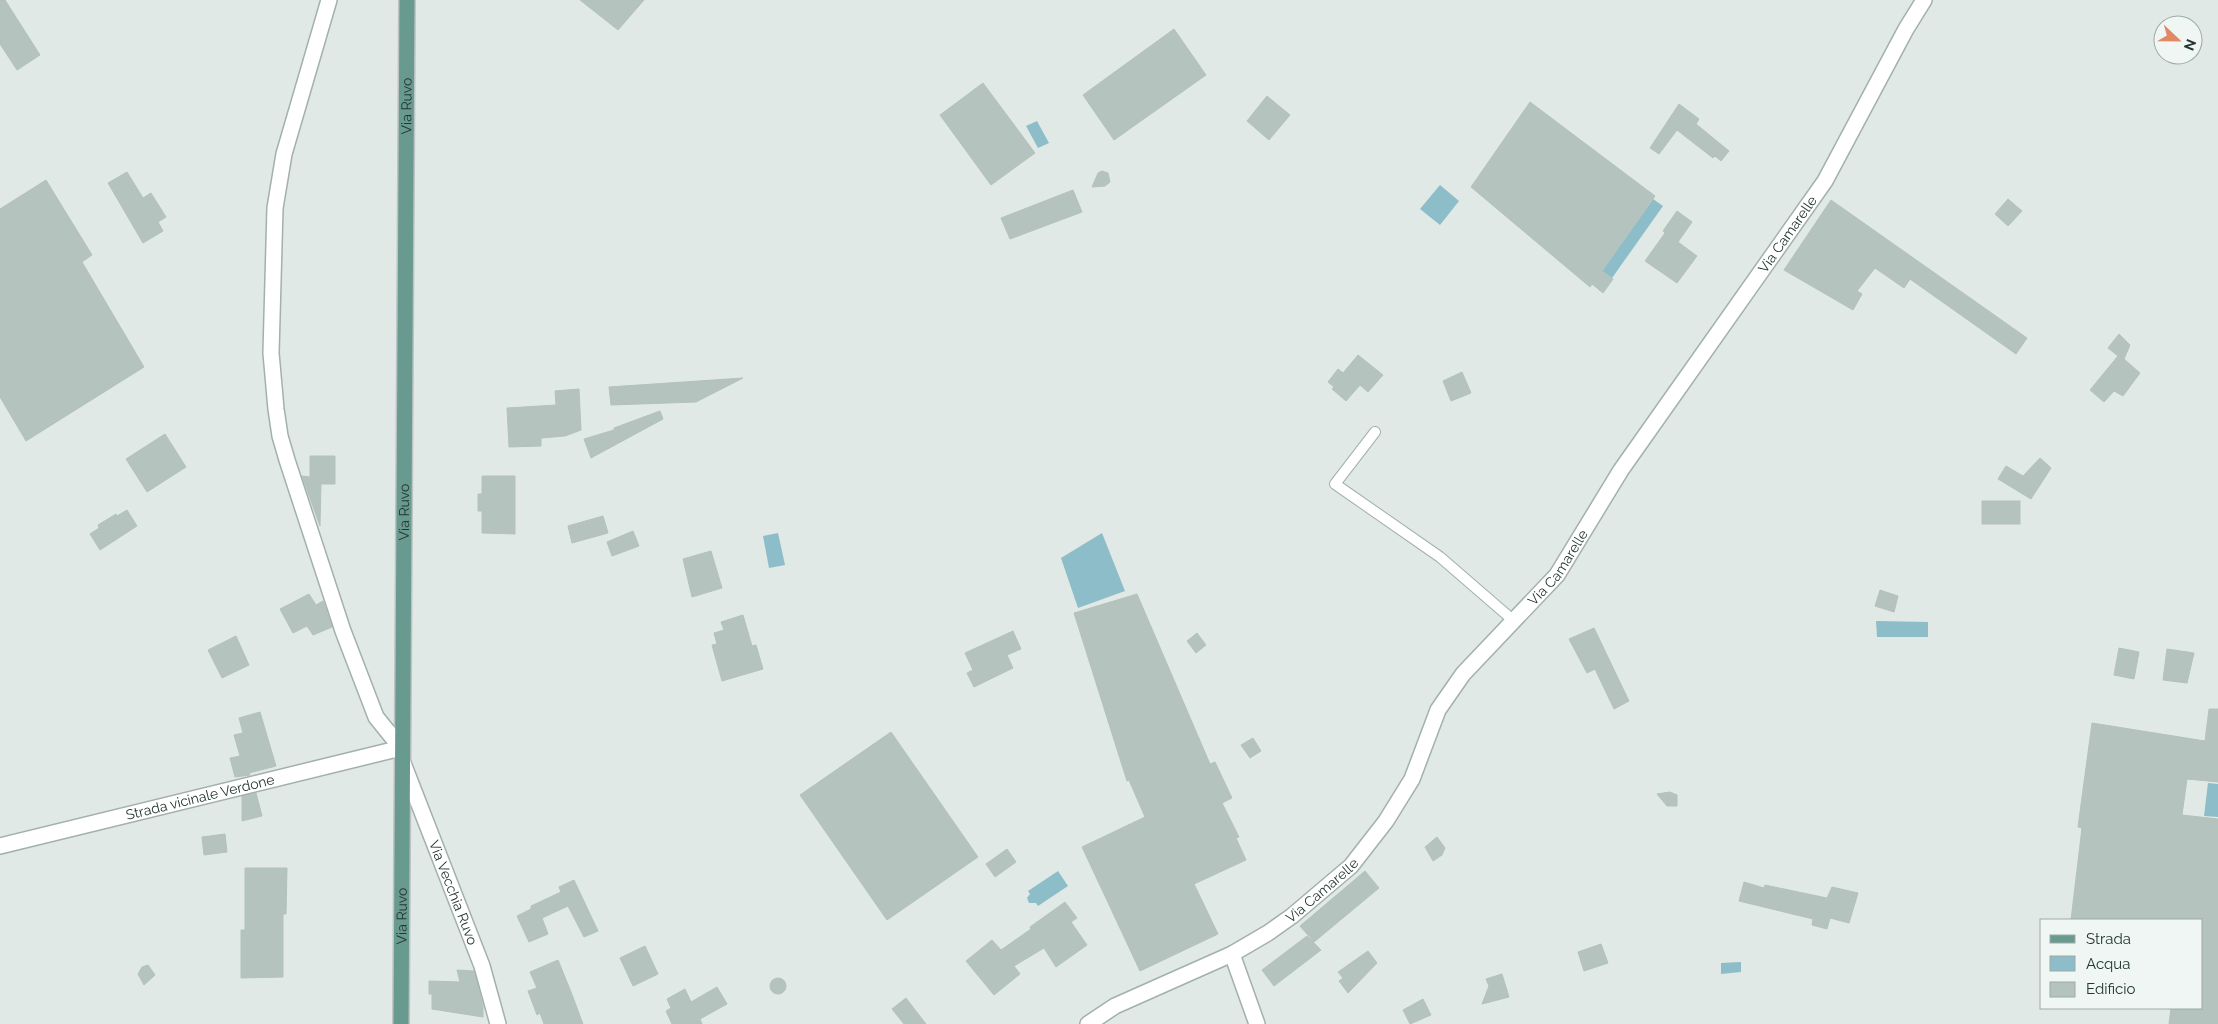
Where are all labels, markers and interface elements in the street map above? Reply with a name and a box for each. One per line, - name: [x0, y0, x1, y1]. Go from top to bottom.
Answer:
- north arrow: [2153, 15, 2203, 65]
- text: N: [2181, 37, 2199, 53]
- street label: Via Ruvo: [398, 78, 415, 134]
- street label: Via Camarelle: [1755, 193, 1820, 276]
- street label: Via Ruvo: [396, 484, 412, 540]
- street label: Via Camarelle: [1525, 527, 1591, 608]
- street label: Strada vicinale Verdone: [124, 771, 276, 823]
- street label: Via Vecchia Ruvo: [426, 838, 481, 947]
- street label: Via Camarelle: [1283, 855, 1362, 926]
- street label: Via Ruvo: [393, 888, 410, 944]
- legend: [2040, 919, 2203, 1009]
- text: Strada: [2086, 930, 2131, 948]
- text: Acqua: [2086, 955, 2130, 973]
- text: Edificio: [2086, 980, 2136, 998]

